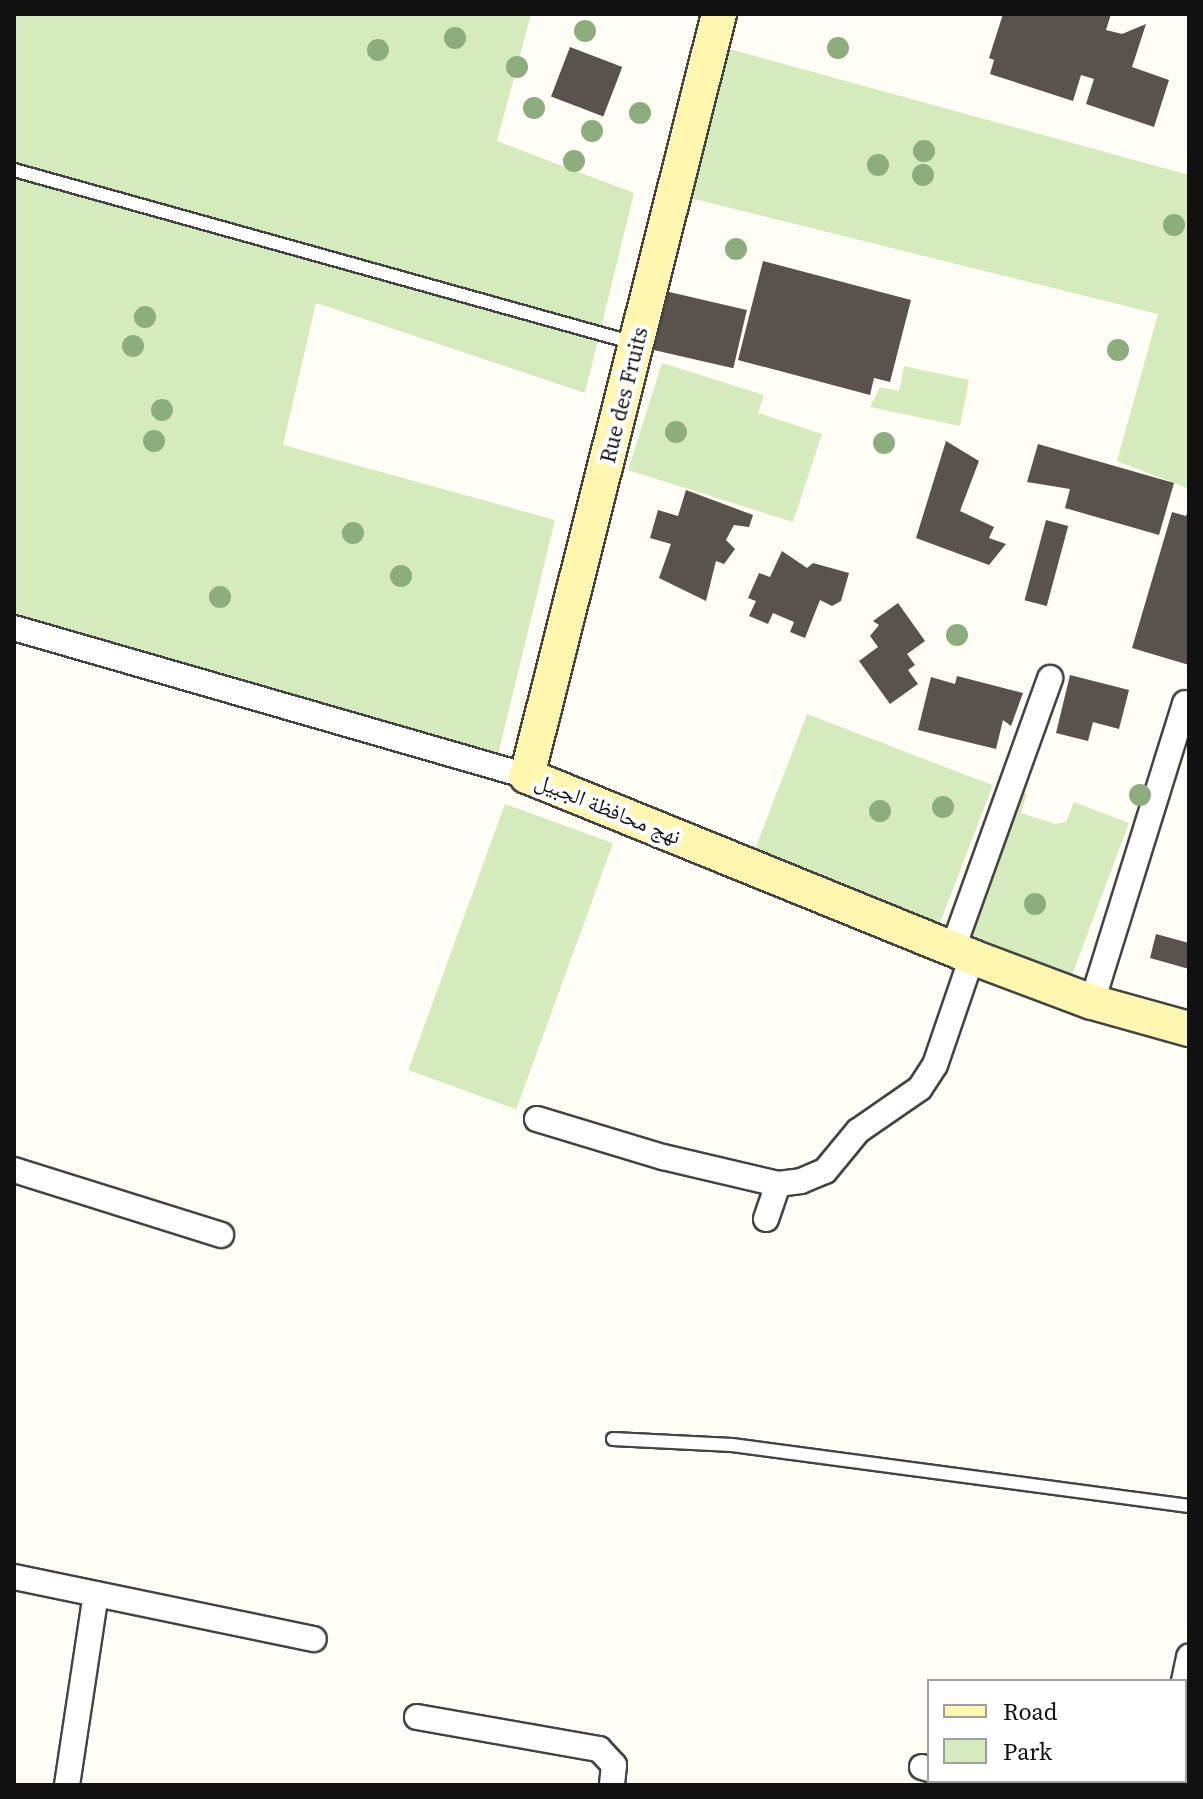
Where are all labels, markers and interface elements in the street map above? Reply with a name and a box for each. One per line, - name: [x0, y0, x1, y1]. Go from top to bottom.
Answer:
- street label: Rue des Fruits: [594, 324, 654, 466]
- street label: نهج محافظة الجبيل: [531, 768, 685, 850]
- legend: [927, 1679, 1187, 1783]
- text: Road: [1003, 1695, 1057, 1728]
- text: Park: [1003, 1735, 1052, 1768]

